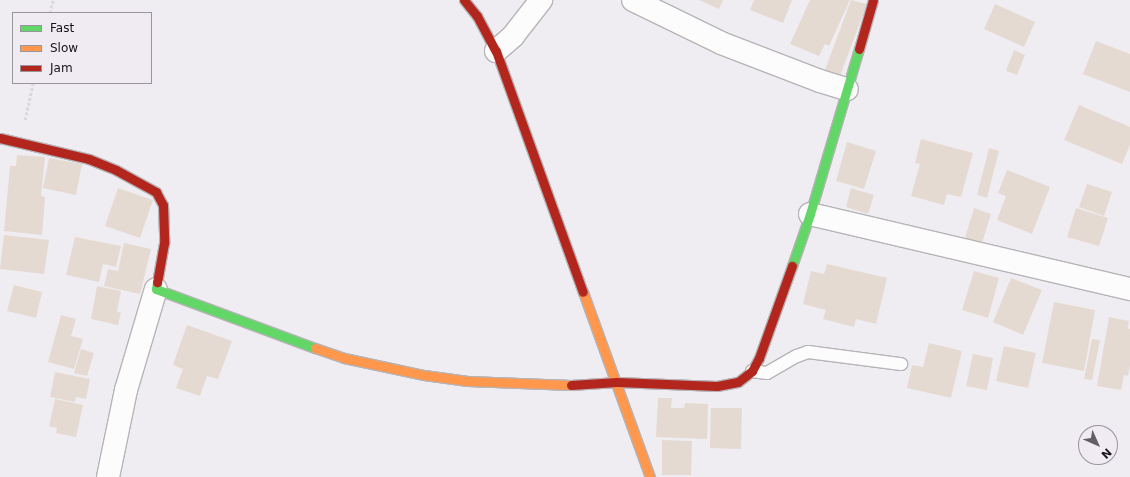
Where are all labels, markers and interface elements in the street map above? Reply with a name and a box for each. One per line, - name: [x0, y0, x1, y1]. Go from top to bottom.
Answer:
- legend: [12, 12, 152, 84]
- text: Fast: [50, 21, 74, 35]
- text: Slow: [50, 41, 78, 55]
- text: Jam: [50, 61, 73, 75]
- north arrow: [1078, 425, 1118, 465]
- text: N: [1098, 445, 1114, 461]

